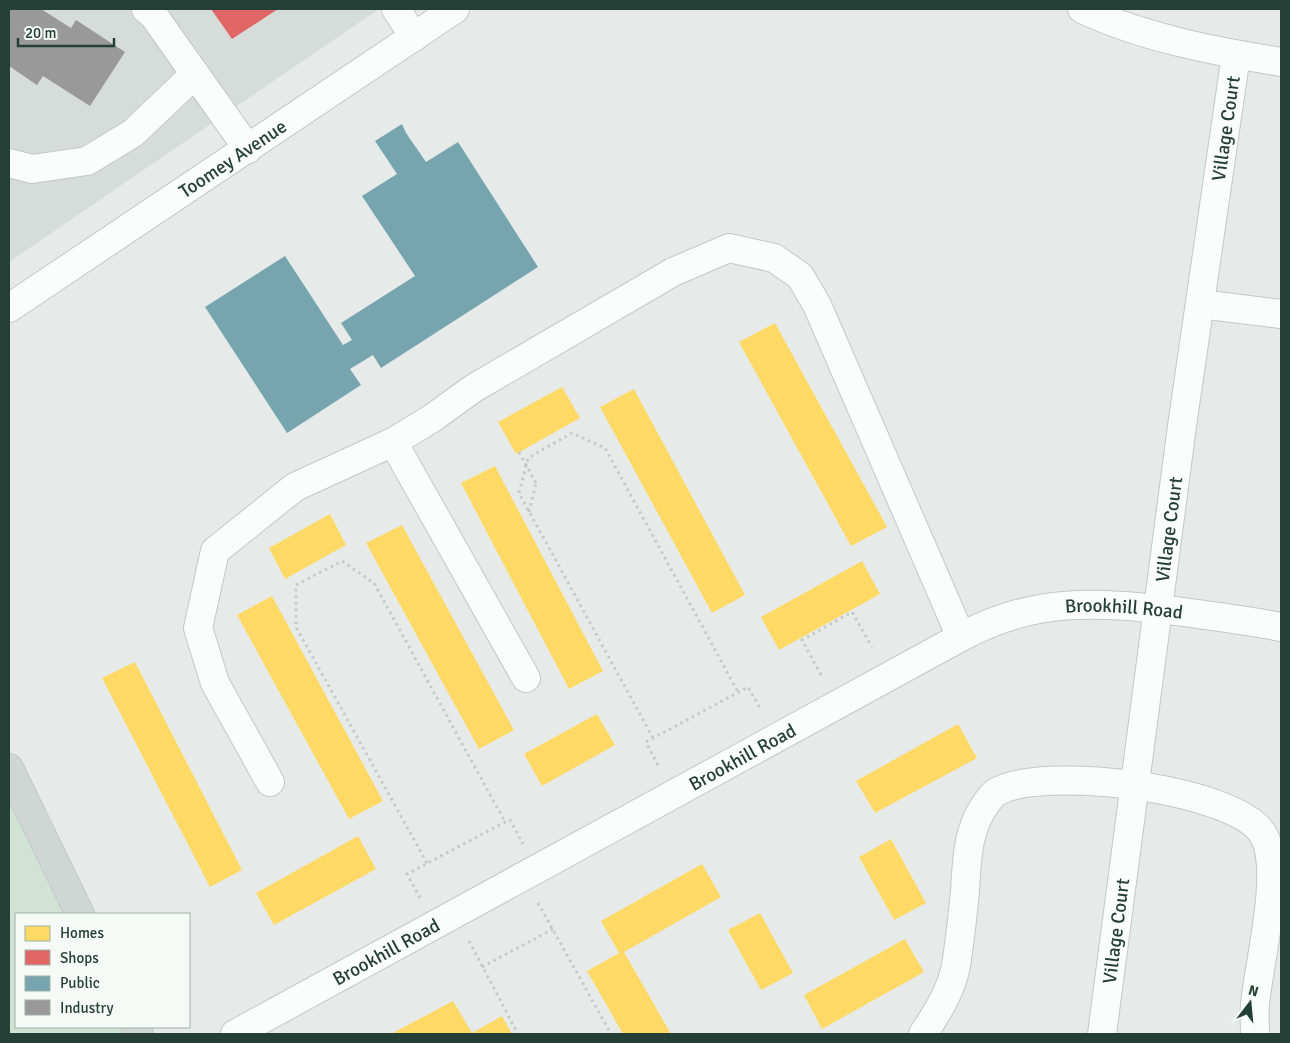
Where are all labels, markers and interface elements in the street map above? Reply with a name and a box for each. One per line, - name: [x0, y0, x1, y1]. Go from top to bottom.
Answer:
- scale bar: [18, 15, 114, 47]
- text: 20 m: [25, 24, 56, 42]
- street label: Village Court: [1207, 74, 1246, 183]
- street label: Toomey Avenue: [175, 114, 291, 204]
- street label: Village Court: [1151, 475, 1188, 584]
- street label: Brookhill Road: [1064, 594, 1185, 625]
- street label: Brookhill Road: [685, 719, 800, 797]
- street label: Village Court: [1098, 877, 1135, 985]
- legend: [15, 913, 190, 1028]
- street label: Brookhill Road: [329, 913, 444, 991]
- text: Homes: [60, 924, 104, 942]
- text: Shops: [60, 949, 99, 967]
- text: Public: [60, 974, 100, 992]
- north arrow: [1225, 978, 1275, 1028]
- text: N: [1246, 981, 1260, 1000]
- text: Industry: [60, 999, 113, 1017]

